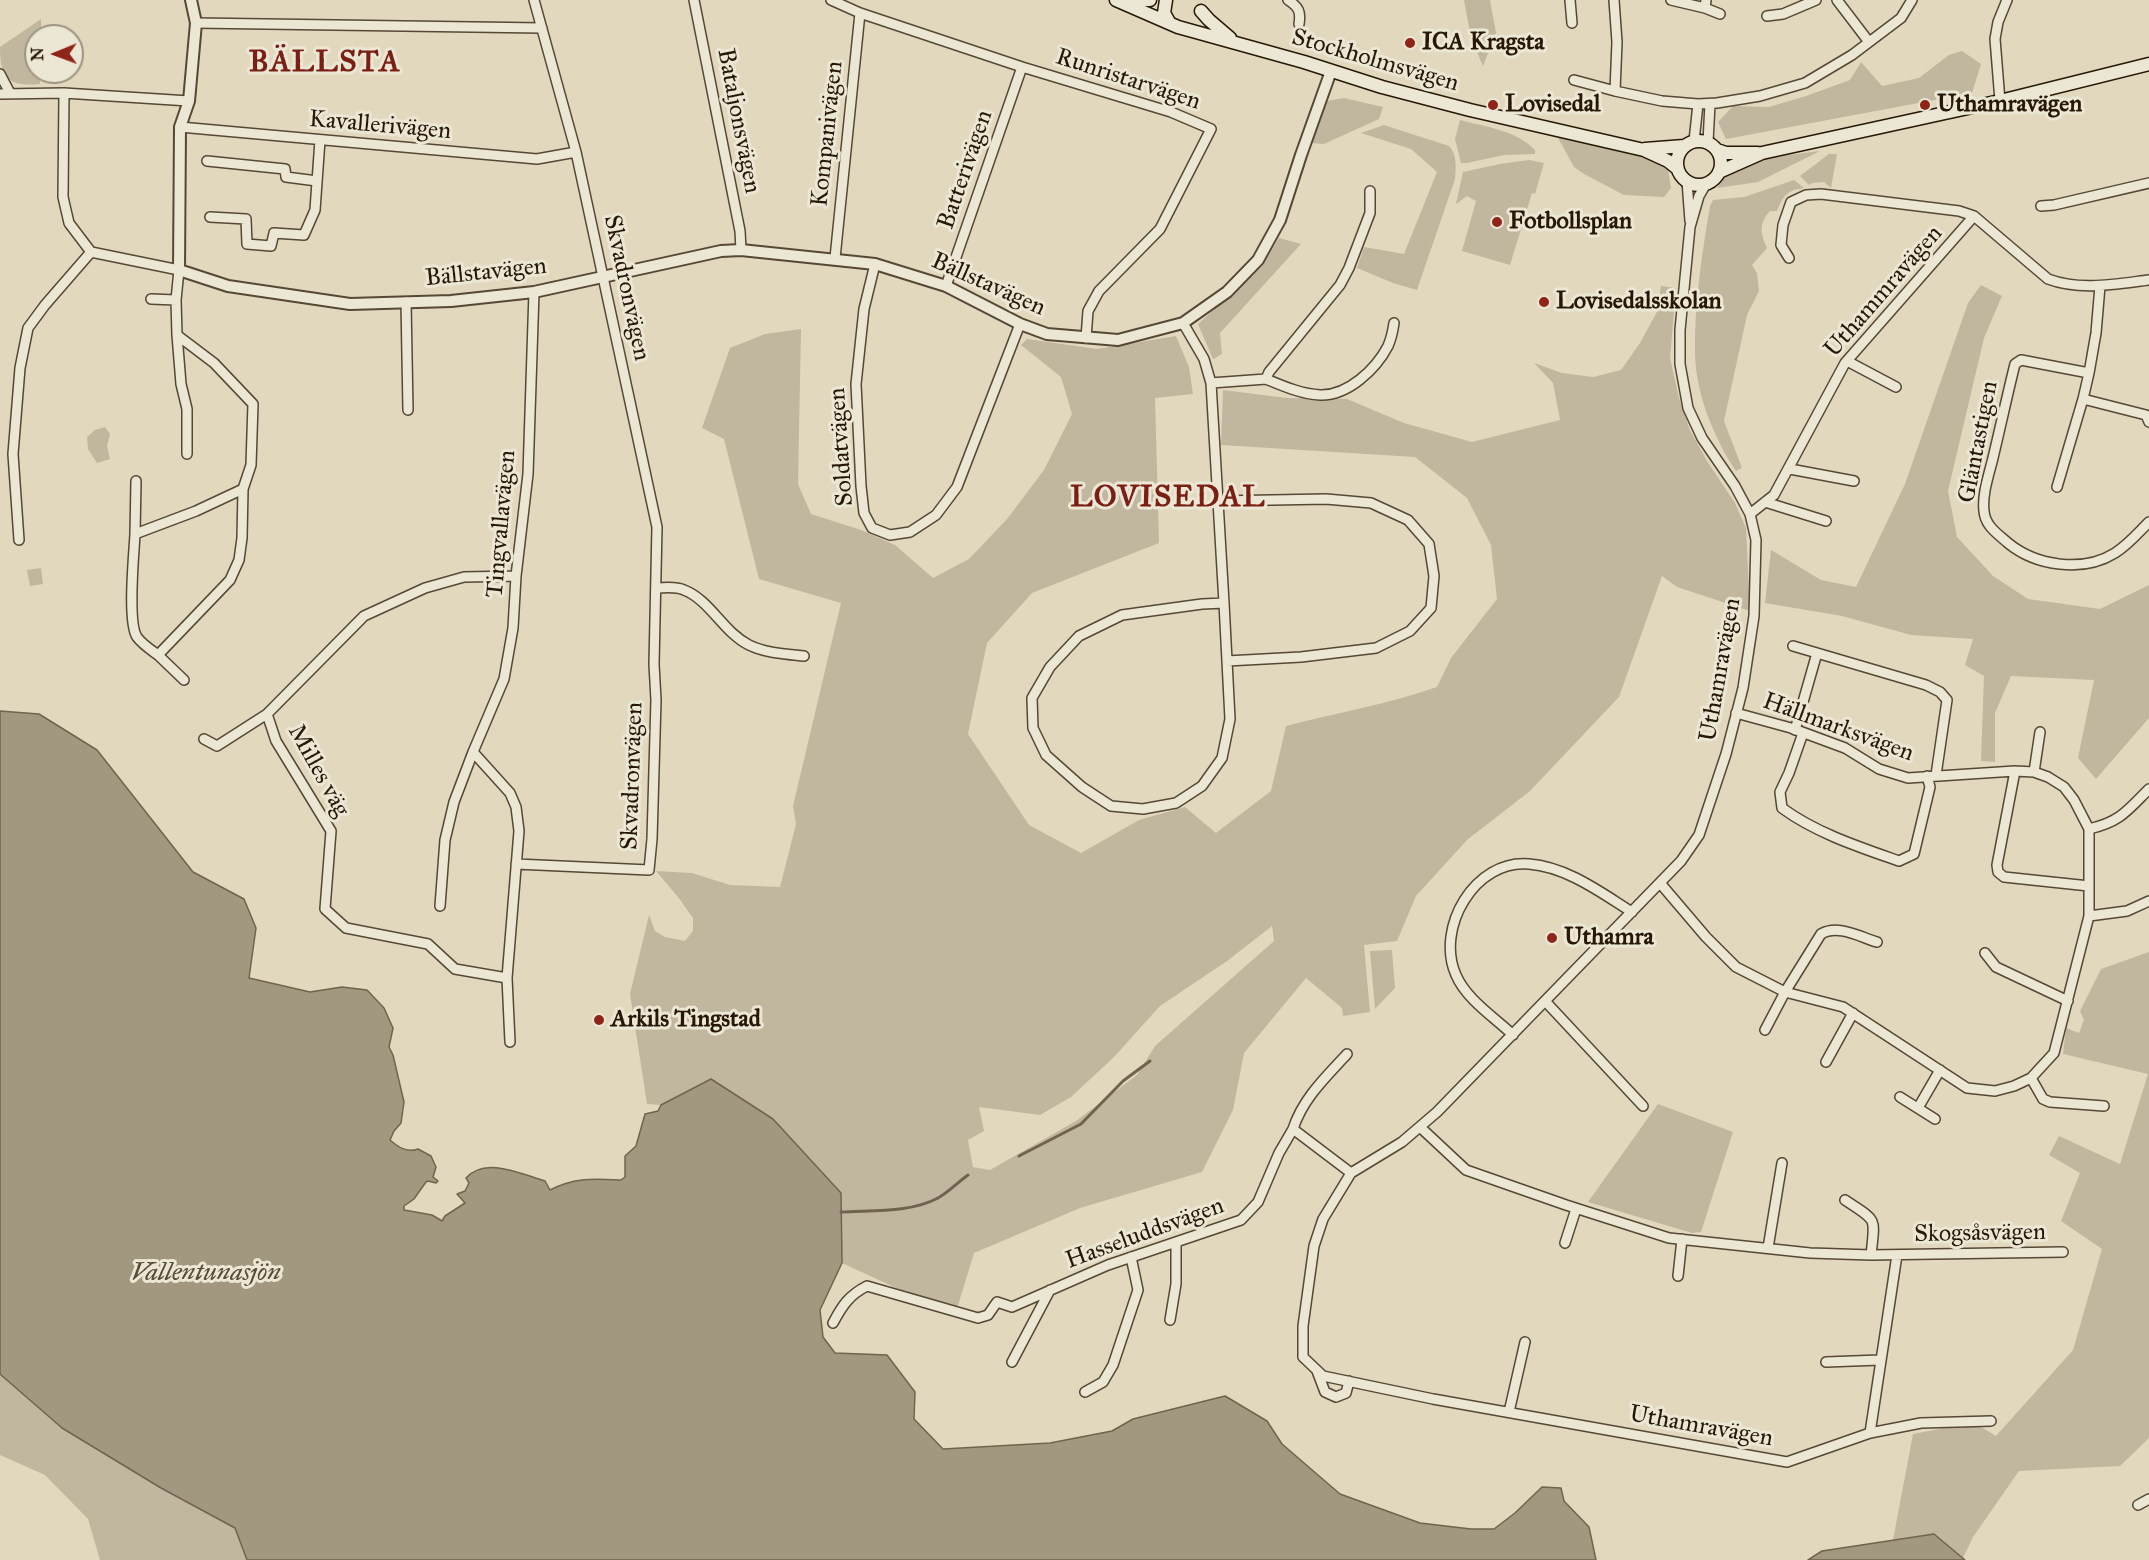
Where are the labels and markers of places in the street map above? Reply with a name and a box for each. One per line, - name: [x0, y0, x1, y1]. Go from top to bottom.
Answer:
- place label: ICA Kragsta: [1422, 29, 1544, 57]
- marker: ICA Kragsta: [1403, 36, 1417, 50]
- place label: Lovisedal: [1505, 91, 1600, 119]
- place label: Uthamravägen: [1937, 91, 2082, 119]
- marker: Lovisedal: [1486, 98, 1500, 112]
- marker: Uthamravägen: [1918, 98, 1932, 112]
- place label: Fotbollsplan: [1509, 208, 1632, 236]
- marker: Fotbollsplan: [1490, 215, 1504, 229]
- place label: Lovisedalsskolan: [1556, 288, 1722, 316]
- marker: Lovisedalsskolan: [1537, 295, 1551, 309]
- place label: Uthamra: [1564, 924, 1654, 952]
- marker: Uthamra: [1545, 931, 1559, 945]
- place label: Arkils Tingstad: [611, 1006, 761, 1034]
- marker: Arkils Tingstad: [592, 1013, 606, 1027]

